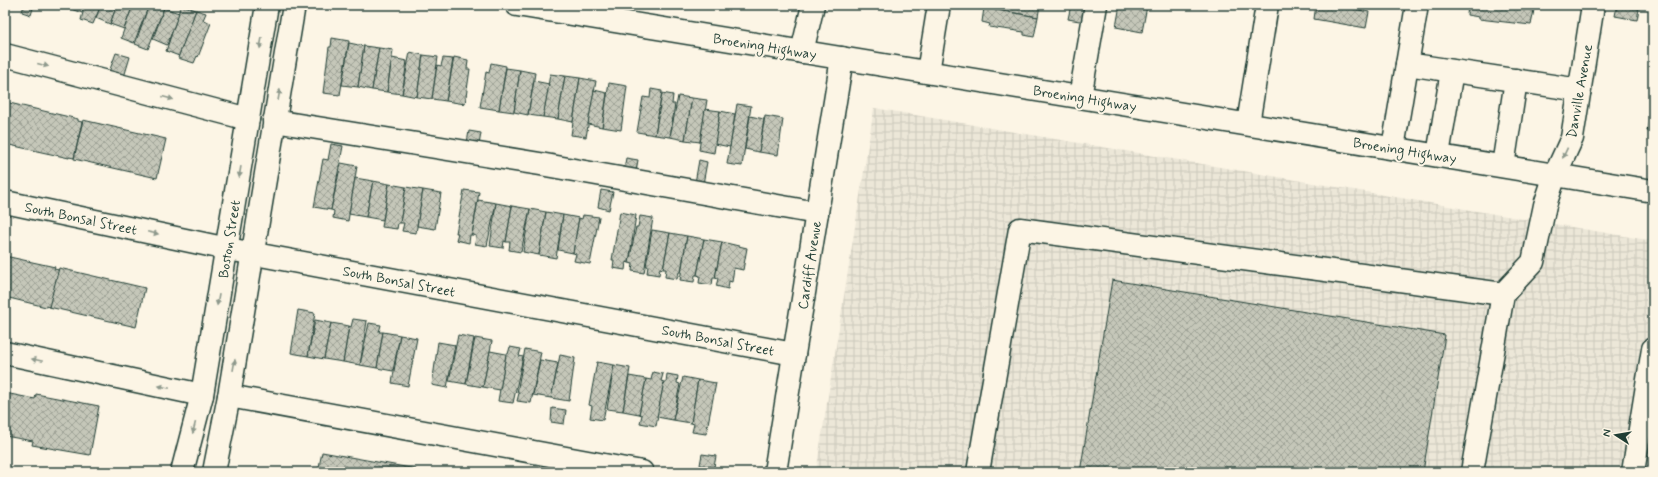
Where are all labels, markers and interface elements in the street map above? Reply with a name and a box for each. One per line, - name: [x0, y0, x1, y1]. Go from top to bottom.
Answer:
- street label: Broening Highway: [711, 30, 818, 66]
- one-way arrow: [258, 37, 264, 50]
- street label: Danville Avenue: [1563, 43, 1597, 140]
- one-way arrow: [36, 62, 49, 68]
- street label: Broening Highway: [1031, 82, 1138, 118]
- one-way arrow: [276, 88, 282, 101]
- one-way arrow: [163, 95, 175, 101]
- street label: Broening Highway: [1351, 134, 1458, 170]
- one-way arrow: [1562, 147, 1568, 158]
- one-way arrow: [237, 166, 243, 178]
- street label: South Bonsal Street: [23, 198, 139, 240]
- street label: Boston Street: [215, 199, 245, 280]
- street label: Cardiff Avenue: [794, 219, 826, 311]
- one-way arrow: [147, 230, 159, 236]
- street label: South Bonsal Street: [341, 262, 457, 302]
- one-way arrow: [215, 294, 221, 306]
- street label: South Bonsal Street: [660, 321, 776, 361]
- one-way arrow: [31, 356, 43, 362]
- one-way arrow: [231, 359, 237, 371]
- one-way arrow: [158, 384, 170, 390]
- north arrow: [1596, 415, 1636, 455]
- one-way arrow: [191, 422, 197, 434]
- text: N: [1600, 428, 1615, 438]

